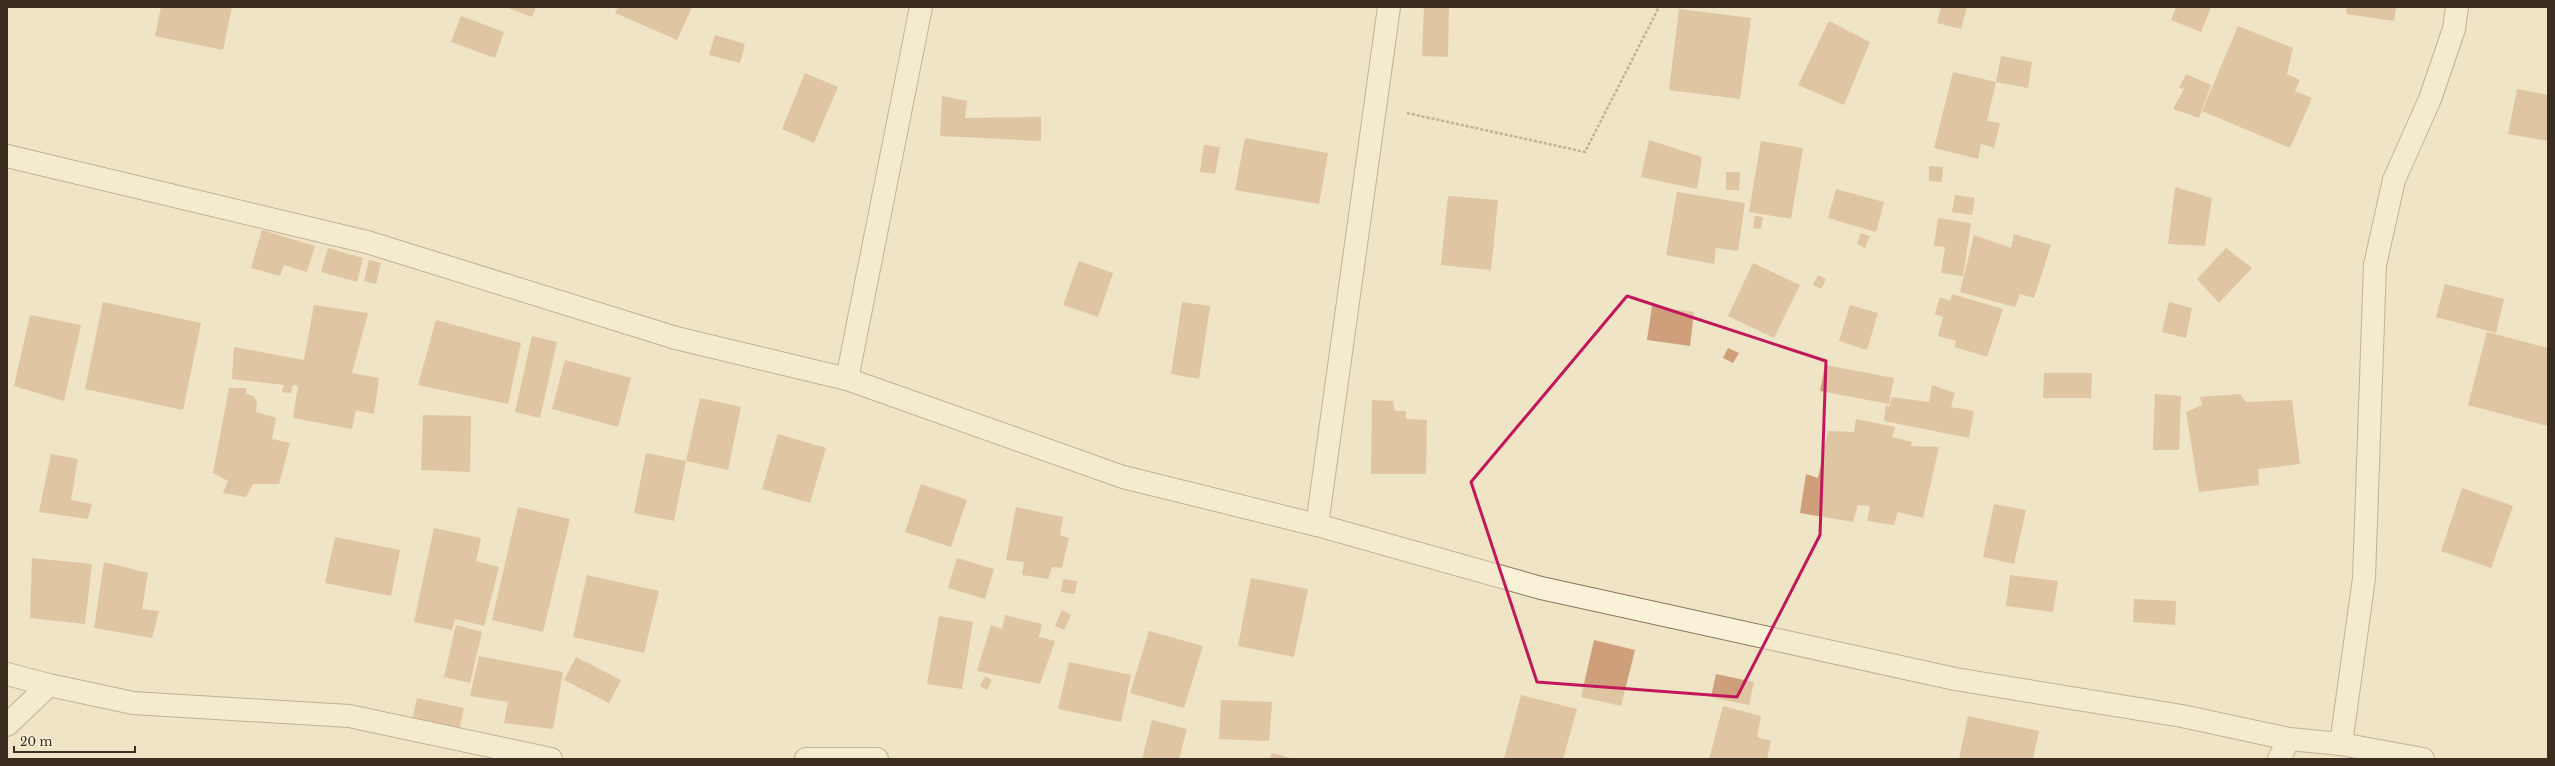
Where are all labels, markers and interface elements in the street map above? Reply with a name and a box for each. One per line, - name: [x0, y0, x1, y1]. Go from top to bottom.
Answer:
- scale bar: [14, 728, 135, 754]
- text: 20 m: [20, 734, 52, 749]

